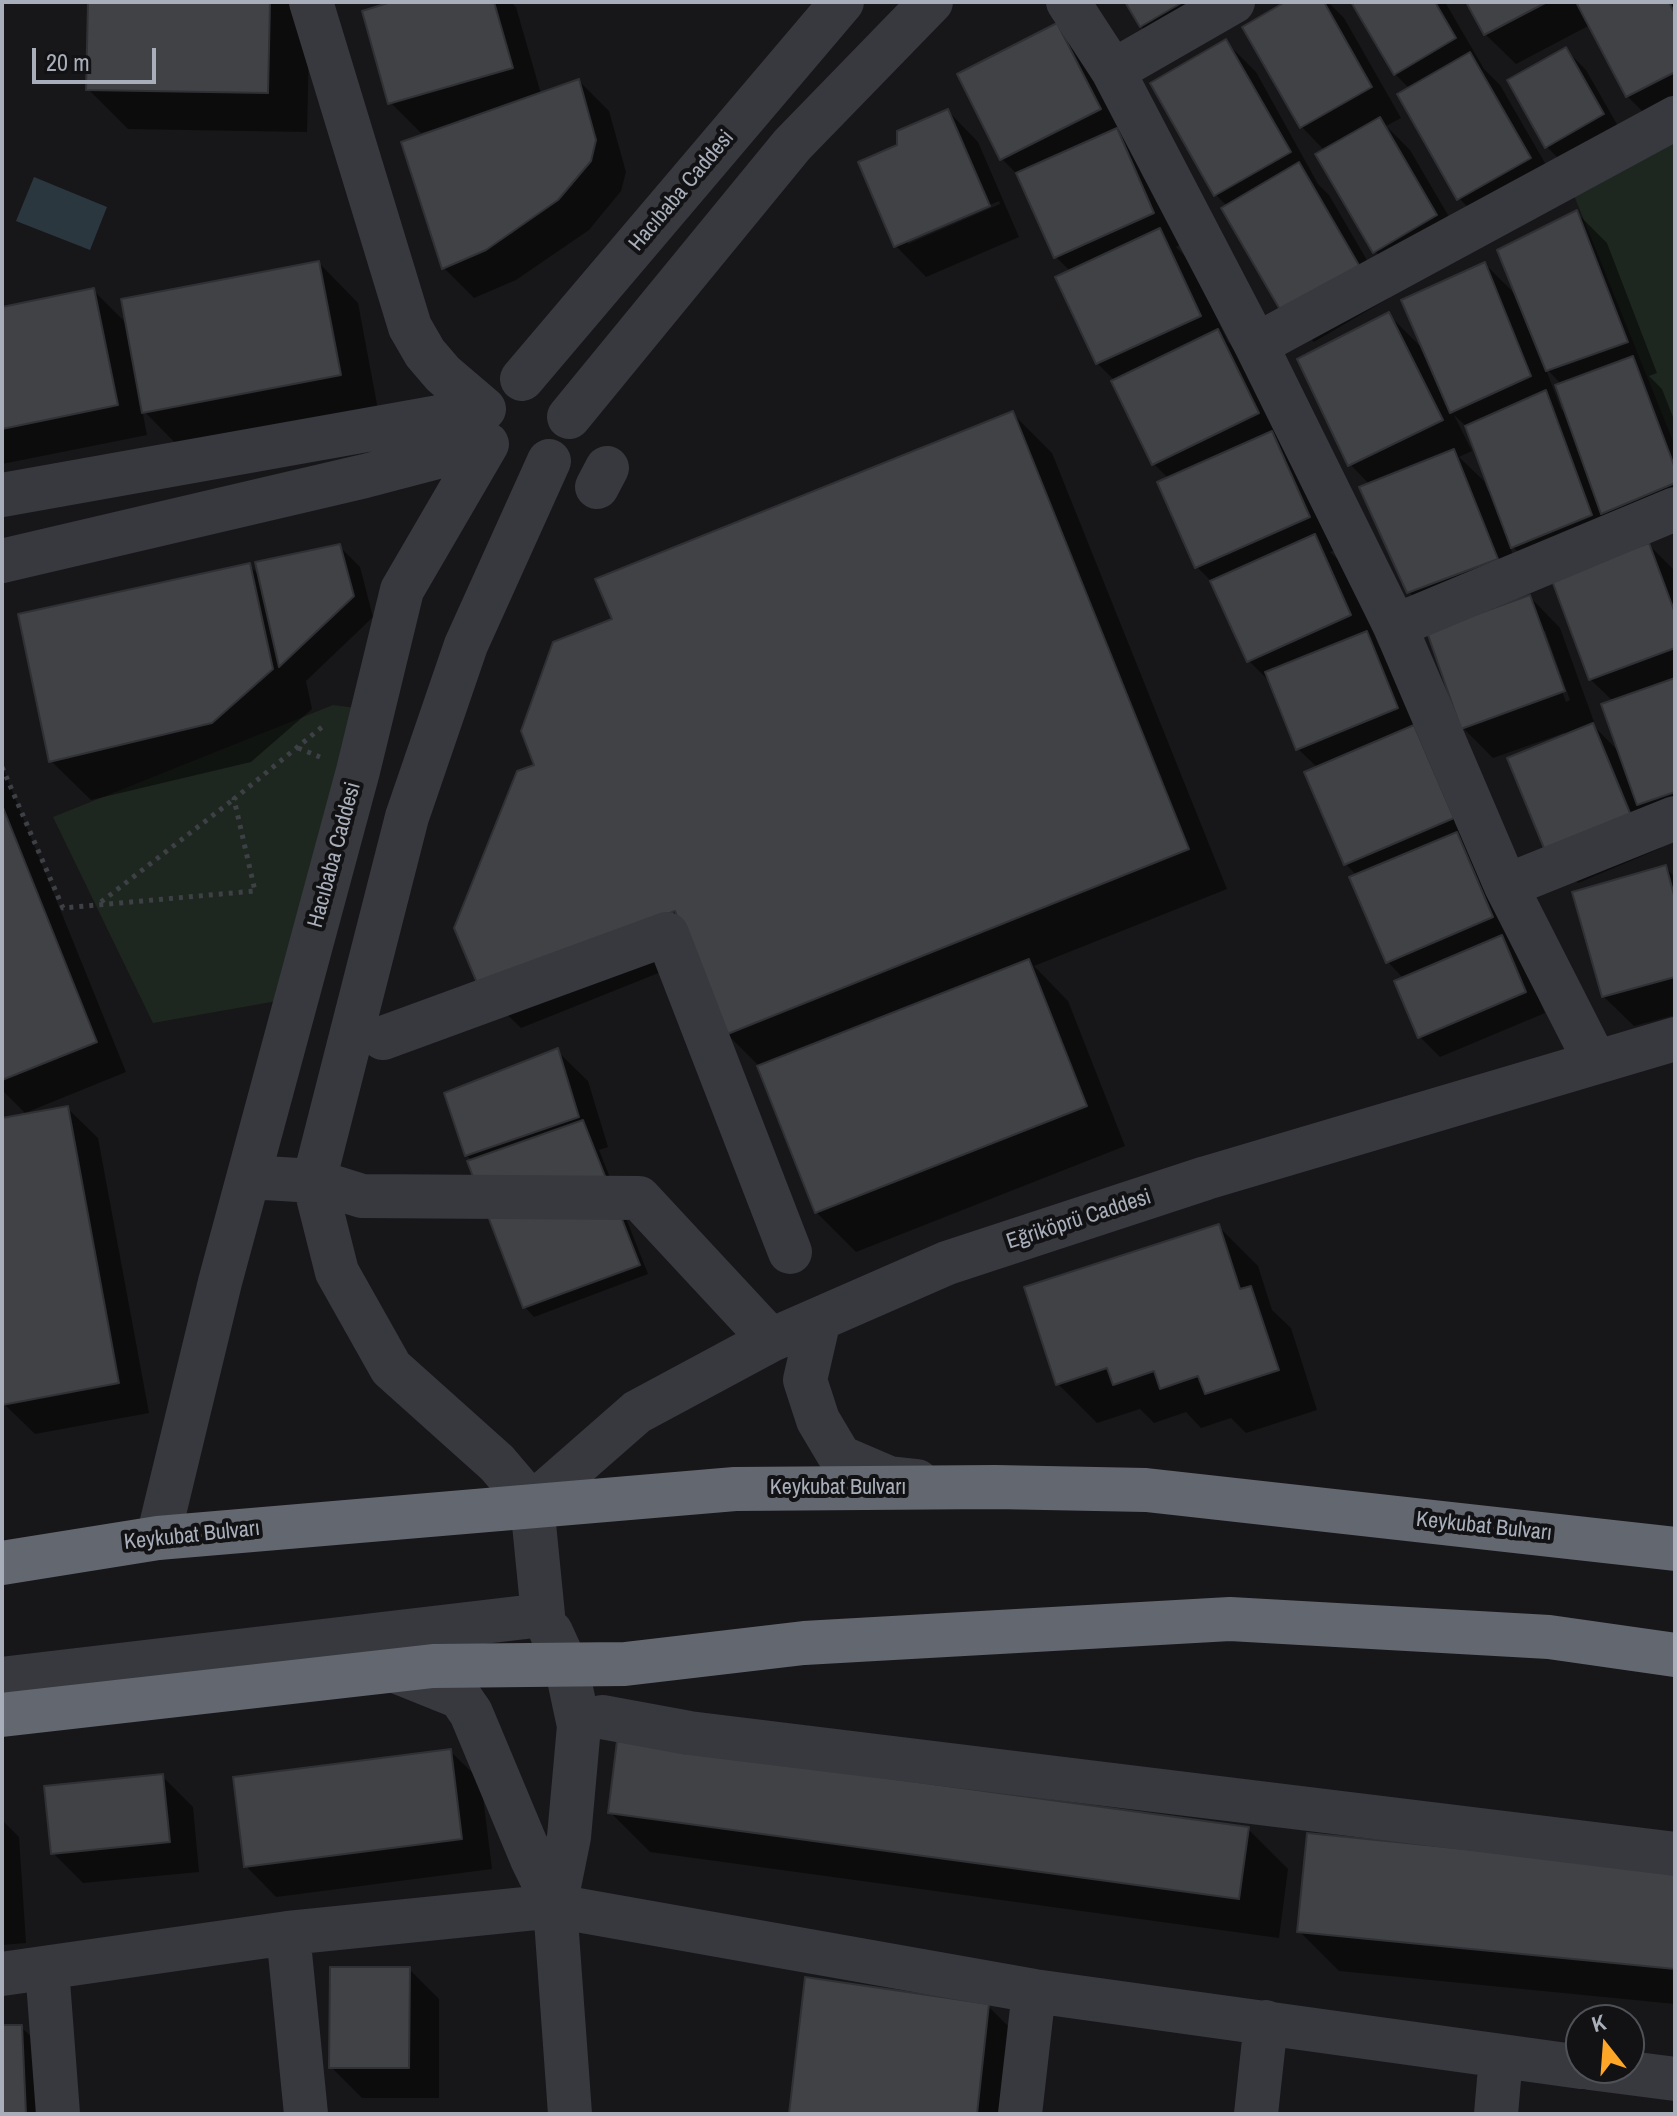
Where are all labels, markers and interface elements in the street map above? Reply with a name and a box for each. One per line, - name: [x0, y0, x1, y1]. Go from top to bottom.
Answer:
- scale bar: [36, 32, 160, 82]
- text: 20 m: [46, 46, 90, 78]
- street label: Hacıbaba Caddesi: [624, 125, 740, 257]
- street label: Hacıbaba Caddesi: [303, 779, 367, 931]
- street label: Eğriköprü Caddesi: [1003, 1184, 1155, 1256]
- street label: Keykubat Bulvarı: [770, 1475, 906, 1501]
- street label: Keykubat Bulvarı: [1415, 1507, 1553, 1547]
- street label: Keykubat Bulvarı: [123, 1516, 261, 1556]
- north arrow: [1565, 2004, 1645, 2084]
- text: K: [1588, 2007, 1609, 2039]

